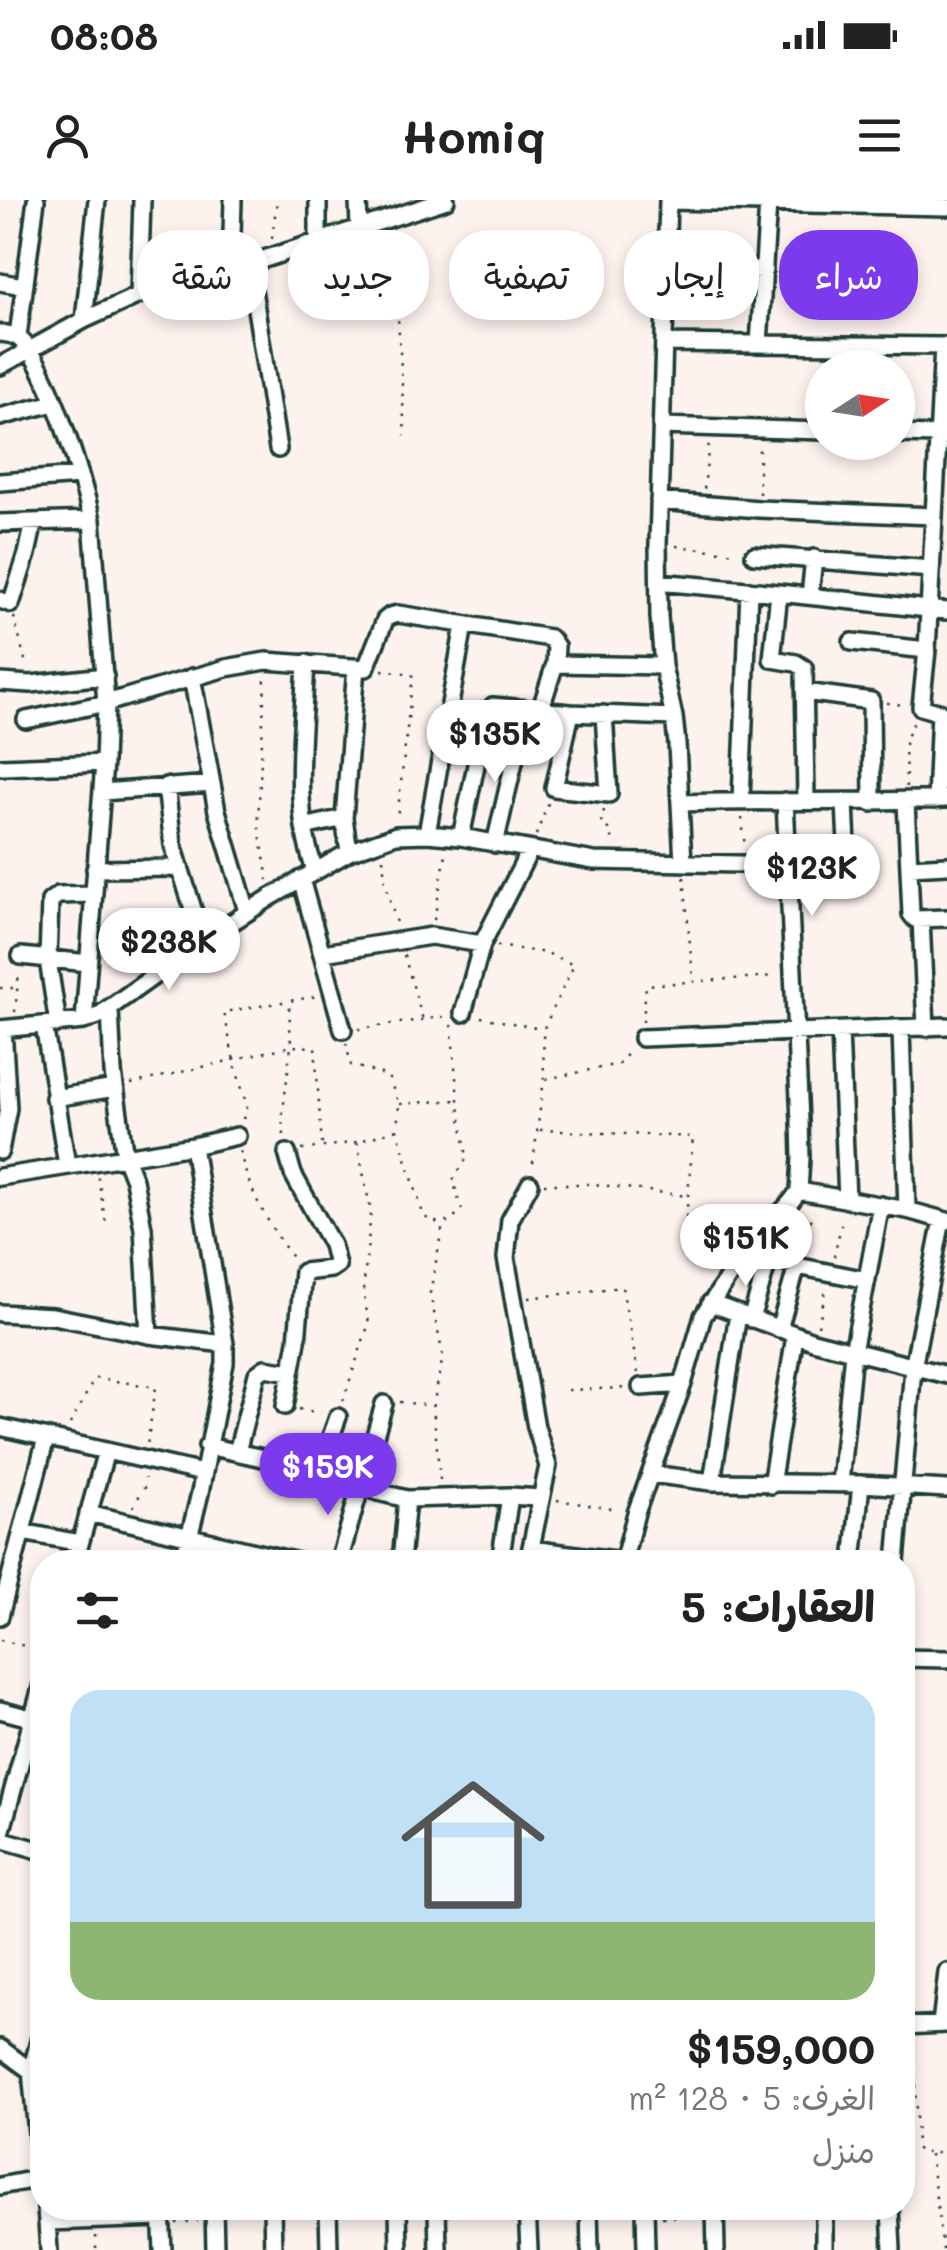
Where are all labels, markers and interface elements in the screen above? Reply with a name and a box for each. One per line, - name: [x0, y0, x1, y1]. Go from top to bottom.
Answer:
- text: 08:08: [50, 10, 158, 60]
- text: Homiq: [402, 106, 545, 164]
- icon: person: [40, 108, 95, 163]
- icon: menu: [852, 108, 907, 163]
- chip: شقة: [137, 230, 268, 320]
- chip: جديد: [288, 230, 429, 320]
- chip: تصفية: [449, 230, 604, 320]
- chip: إيجار: [624, 230, 759, 320]
- chip: شراء: [779, 230, 918, 320]
- north arrow: [805, 350, 915, 460]
- map controls: [805, 350, 915, 460]
- pin: $135K: [425, 700, 565, 785]
- text: $135K: [449, 711, 541, 753]
- pin: $123K: [742, 834, 882, 919]
- text: $123K: [766, 845, 858, 887]
- pin: $238K: [99, 908, 239, 993]
- text: $238K: [120, 919, 218, 961]
- pin: $151K: [676, 1204, 816, 1289]
- text: $151K: [702, 1215, 790, 1257]
- pin: $159K: [258, 1433, 398, 1518]
- text: $159K: [282, 1444, 374, 1486]
- text: العقارات: 5: [681, 1578, 875, 1633]
- icon: filters: [70, 1583, 125, 1638]
- icon: home: [383, 1755, 563, 1935]
- text: $159,000: [687, 2020, 875, 2075]
- text: الغرف: 5 · 128 m²: [629, 2076, 875, 2118]
- text: منزل: [812, 2129, 875, 2171]

